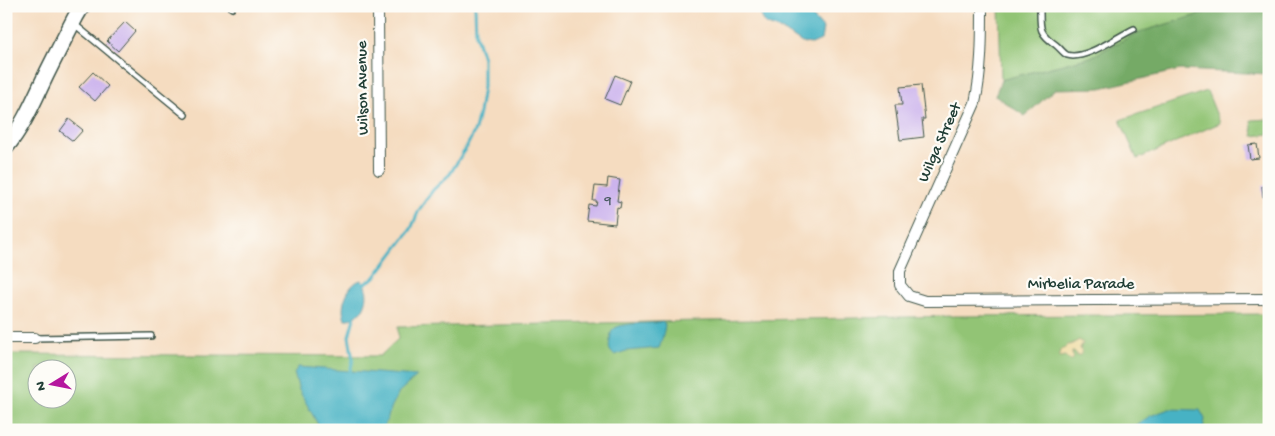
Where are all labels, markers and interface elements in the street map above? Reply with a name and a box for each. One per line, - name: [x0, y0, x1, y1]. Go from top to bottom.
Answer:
- street label: Wilson Avenue: [354, 40, 374, 135]
- street label: Wilga Street: [915, 99, 968, 186]
- house number: 9: [603, 193, 612, 210]
- street label: Mirbelia Parade: [1028, 276, 1135, 295]
- north arrow: [28, 358, 78, 408]
- text: N: [32, 380, 51, 392]

